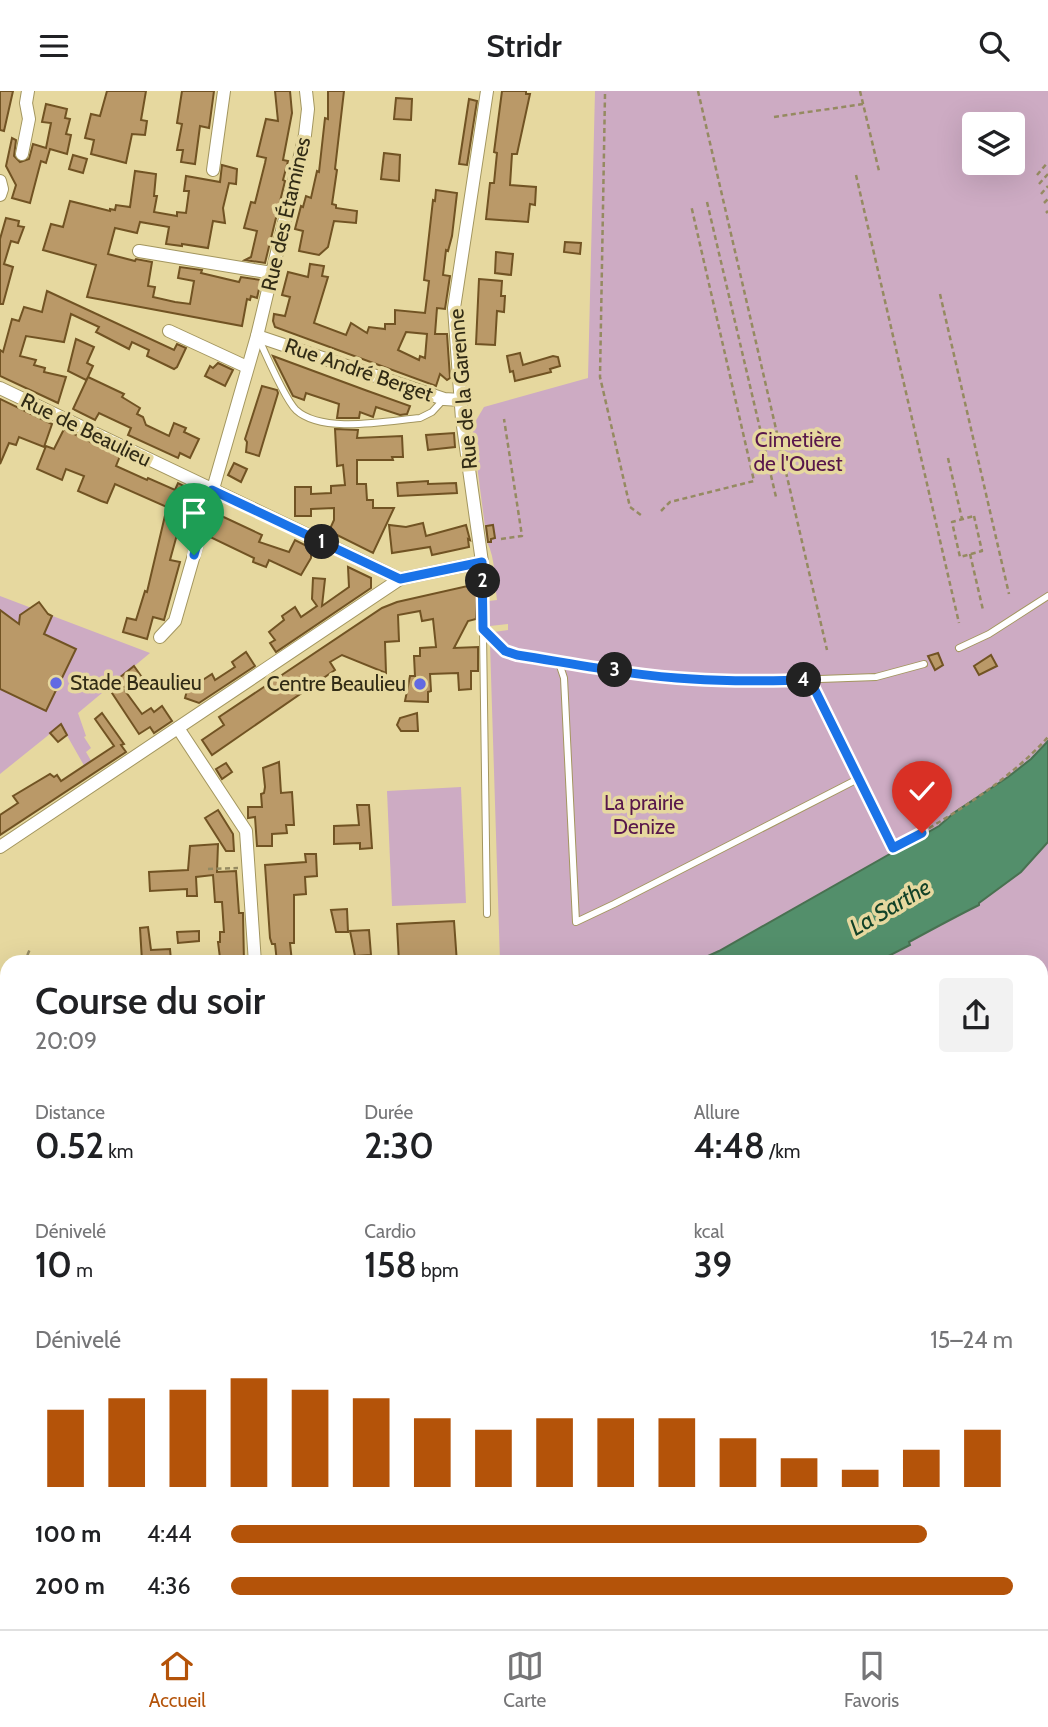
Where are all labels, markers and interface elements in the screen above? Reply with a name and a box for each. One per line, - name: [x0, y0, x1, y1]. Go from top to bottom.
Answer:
- text: Stridr: [486, 26, 562, 65]
- icon: menu: [35, 27, 73, 65]
- icon: search: [975, 27, 1013, 65]
- map controls: [962, 112, 1025, 175]
- button: layers: [962, 112, 1025, 175]
- street label: Rue des Étamines: [256, 134, 315, 293]
- street label: Rue de la Garenne: [443, 307, 482, 470]
- street label: Rue André Berget: [282, 332, 437, 407]
- street label: Rue de Beaulieu: [17, 387, 155, 472]
- park label: Cimetière de l'Ouest: [753, 427, 843, 476]
- pin: [164, 483, 224, 555]
- icon: arrive: [175, 494, 213, 532]
- pin: 1: [304, 525, 340, 559]
- text: 1: [318, 530, 325, 553]
- pin: 2: [466, 563, 500, 599]
- text: 2: [477, 569, 488, 592]
- pin: 3: [598, 653, 632, 687]
- text: 3: [609, 658, 620, 681]
- pin: 4: [786, 663, 822, 697]
- text: 4: [798, 668, 809, 691]
- place label: Stade Beaulieu: [70, 670, 202, 695]
- place label: Centre Beaulieu: [267, 671, 406, 696]
- marker: Stade Beaulieu: [48, 675, 64, 691]
- marker: Centre Beaulieu: [412, 676, 428, 692]
- pin: [892, 761, 952, 833]
- icon: check: [903, 772, 941, 810]
- park label: La prairie Denize: [604, 790, 684, 839]
- water label: La Sarthe: [845, 873, 935, 941]
- text: Course du soir: [35, 977, 265, 1024]
- button: share: [939, 978, 1013, 1052]
- text: 20:09: [35, 1027, 97, 1055]
- text: Distance: [35, 1101, 105, 1124]
- text: Durée: [364, 1101, 413, 1124]
- text: Allure: [694, 1101, 740, 1124]
- text: 0.52: [35, 1124, 104, 1167]
- text: 2:30: [364, 1124, 434, 1167]
- text: 4:48: [694, 1124, 765, 1167]
- text: km: [104, 1140, 133, 1163]
- text: /km: [765, 1140, 800, 1163]
- text: Dénivelé: [35, 1220, 106, 1243]
- text: Cardio: [364, 1220, 416, 1243]
- text: kcal: [694, 1220, 724, 1243]
- text: 10: [35, 1243, 72, 1286]
- text: 158: [364, 1243, 417, 1286]
- text: 39: [694, 1243, 732, 1286]
- text: m: [72, 1259, 93, 1282]
- text: bpm: [417, 1259, 459, 1282]
- text: Dénivelé: [35, 1326, 121, 1354]
- text: 15–24 m: [930, 1326, 1013, 1354]
- text: 100 m: [35, 1520, 101, 1548]
- text: 4:44: [147, 1520, 192, 1548]
- text: 200 m: [35, 1572, 105, 1600]
- text: 4:36: [147, 1572, 191, 1600]
- tab: Accueil: [149, 1647, 206, 1712]
- tab: Carte: [503, 1647, 546, 1712]
- tab: Favoris: [844, 1647, 899, 1712]

